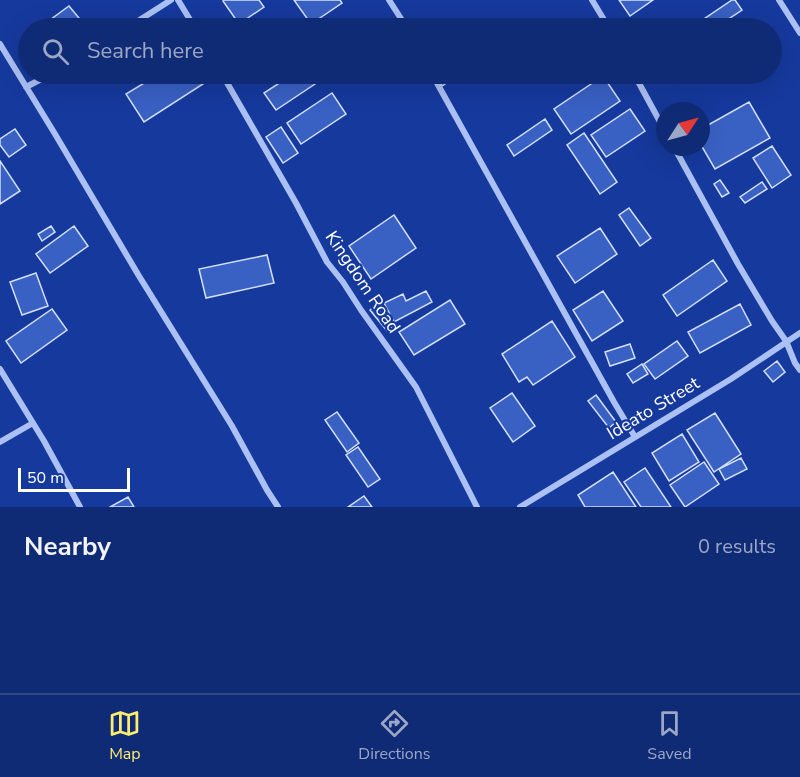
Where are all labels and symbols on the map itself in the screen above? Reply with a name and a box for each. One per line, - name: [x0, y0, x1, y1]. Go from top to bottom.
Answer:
- north arrow: [656, 102, 710, 156]
- street label: Kingdom Road: [320, 226, 406, 338]
- street label: Ideato Street: [602, 371, 704, 445]
- scale bar: [18, 465, 130, 492]

